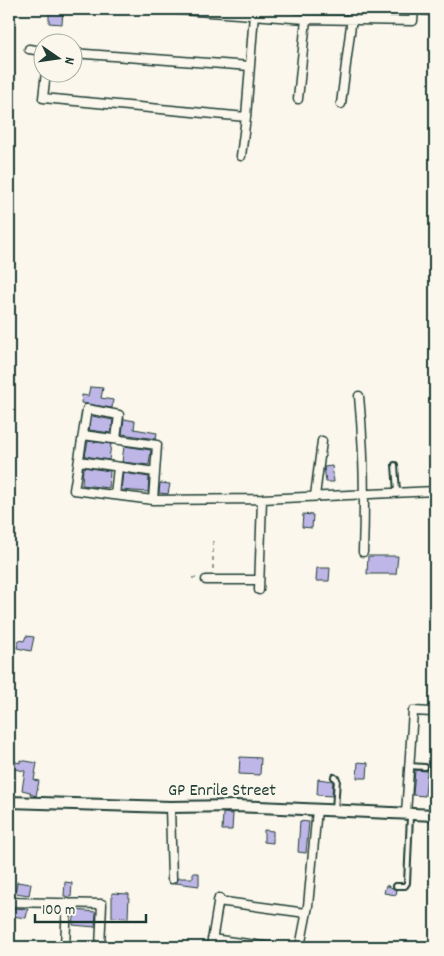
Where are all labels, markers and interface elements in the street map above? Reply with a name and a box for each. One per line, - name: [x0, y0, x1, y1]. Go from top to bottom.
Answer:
- north arrow: [32, 32, 82, 82]
- text: N: [58, 55, 79, 66]
- street label: GP Enrile Street: [168, 779, 276, 804]
- scale bar: [35, 891, 146, 923]
- text: 100 m: [42, 900, 75, 922]

